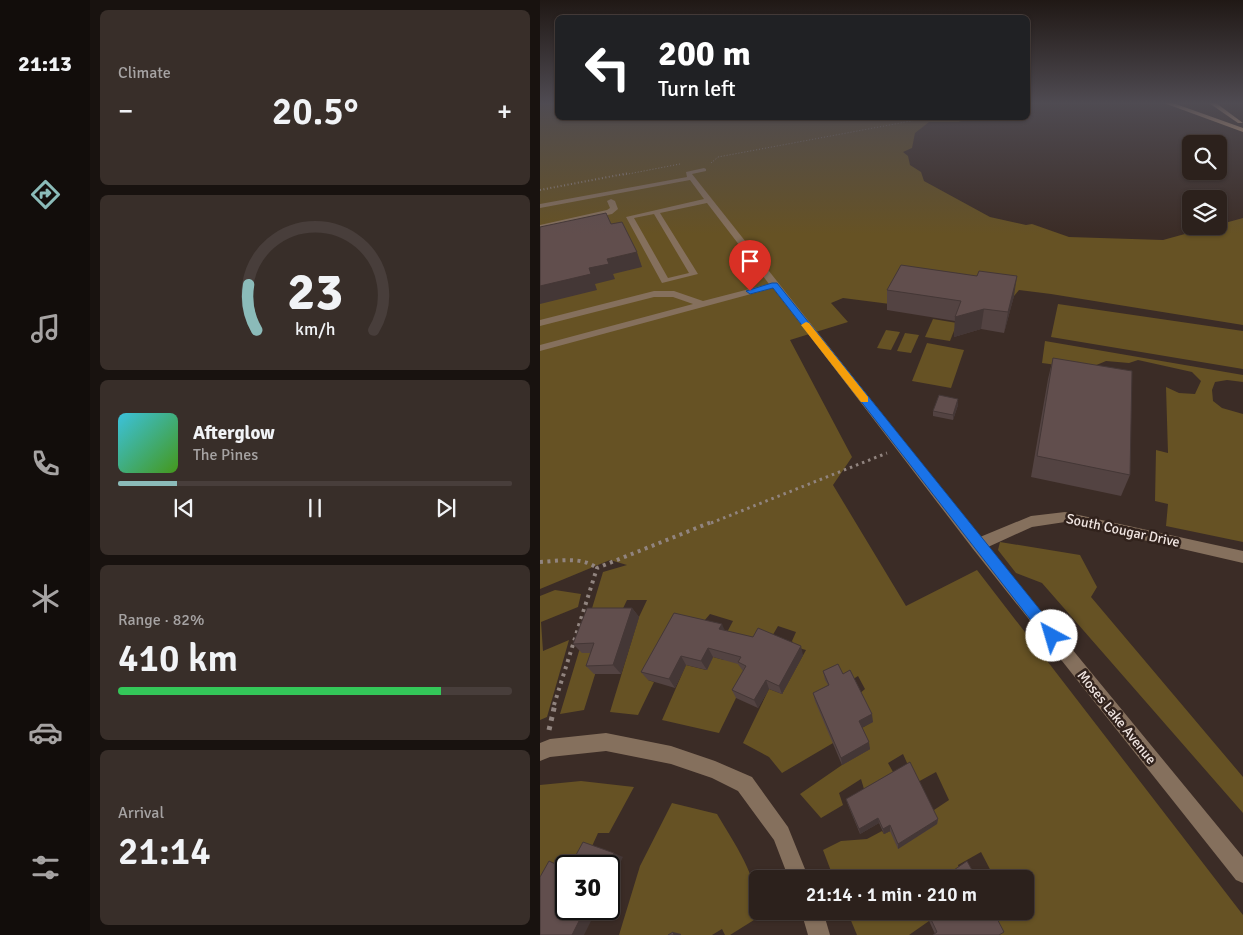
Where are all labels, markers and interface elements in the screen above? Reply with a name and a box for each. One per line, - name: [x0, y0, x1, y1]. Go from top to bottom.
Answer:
- text: 200 m: [658, 32, 751, 75]
- icon: left: [575, 35, 640, 100]
- text: 21:13: [18, 50, 72, 77]
- text: Climate: [118, 63, 171, 83]
- text: Turn left: [658, 75, 736, 102]
- text: 20.5°: [272, 88, 358, 135]
- text: −: [118, 94, 133, 128]
- text: +: [497, 94, 512, 128]
- map controls: [1182, 135, 1227, 235]
- button: search: [1182, 135, 1227, 180]
- icon: directions: [28, 177, 63, 212]
- button: layers: [1182, 190, 1227, 235]
- pin: [729, 240, 771, 291]
- icon: arrive: [736, 247, 764, 275]
- text: 23: [287, 260, 343, 324]
- icon: music: [28, 311, 63, 346]
- text: km/h: [295, 318, 335, 340]
- text: Afterglow: [193, 421, 275, 445]
- text: The Pines: [193, 445, 258, 465]
- icon: phone: [28, 446, 63, 481]
- icon: previous: [170, 494, 198, 522]
- icon: pause: [301, 494, 329, 522]
- icon: next: [432, 494, 460, 522]
- street label: South Cougar Drive: [1065, 510, 1181, 551]
- icon: climate: [28, 581, 63, 616]
- position arrow: [1025, 609, 1077, 661]
- text: Range · 82%: [118, 610, 204, 630]
- text: 410 km: [118, 635, 238, 682]
- street label: Moses Lake Avenue: [1074, 667, 1160, 768]
- icon: car: [28, 715, 63, 750]
- text: Arrival: [118, 803, 164, 823]
- text: 21:14: [118, 828, 211, 875]
- icon: filters: [28, 850, 63, 885]
- speed limit sign: 30: [555, 855, 620, 920]
- text: 21:14 · 1 min · 210 m: [806, 883, 977, 907]

